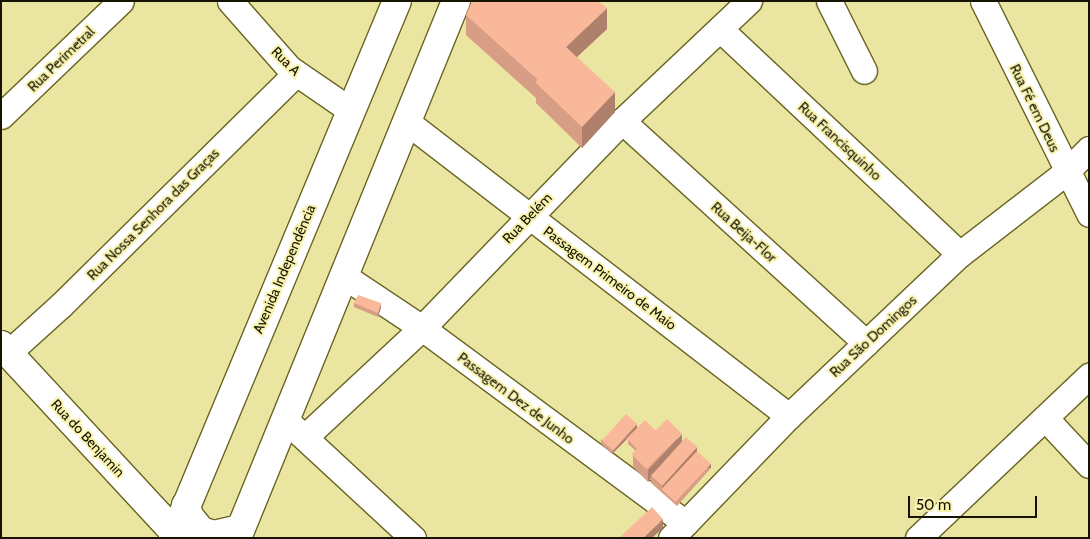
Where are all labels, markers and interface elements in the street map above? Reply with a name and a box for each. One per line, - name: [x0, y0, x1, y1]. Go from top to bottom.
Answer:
- street label: Rua Perimetral: [24, 23, 98, 95]
- street label: Rua A: [268, 43, 304, 79]
- street label: Rua Fé em Deus: [1007, 61, 1063, 155]
- street label: Rua Francisquinho: [795, 98, 885, 184]
- street label: Rua Nossa Senhora das Graças: [84, 145, 222, 283]
- street label: Rua Belém: [499, 189, 555, 247]
- street label: Rua Beija-Flor: [708, 198, 780, 266]
- street label: Avenida Independência: [249, 202, 319, 336]
- street label: Passagem Primeiro de Maio: [540, 223, 680, 333]
- street label: Rua São Domingos: [826, 291, 920, 381]
- street label: Passagem Dez de Junho: [454, 349, 578, 447]
- street label: Rua do Benjamin: [48, 396, 128, 480]
- scale bar: [910, 486, 1039, 518]
- text: 50 m: [916, 496, 951, 514]

